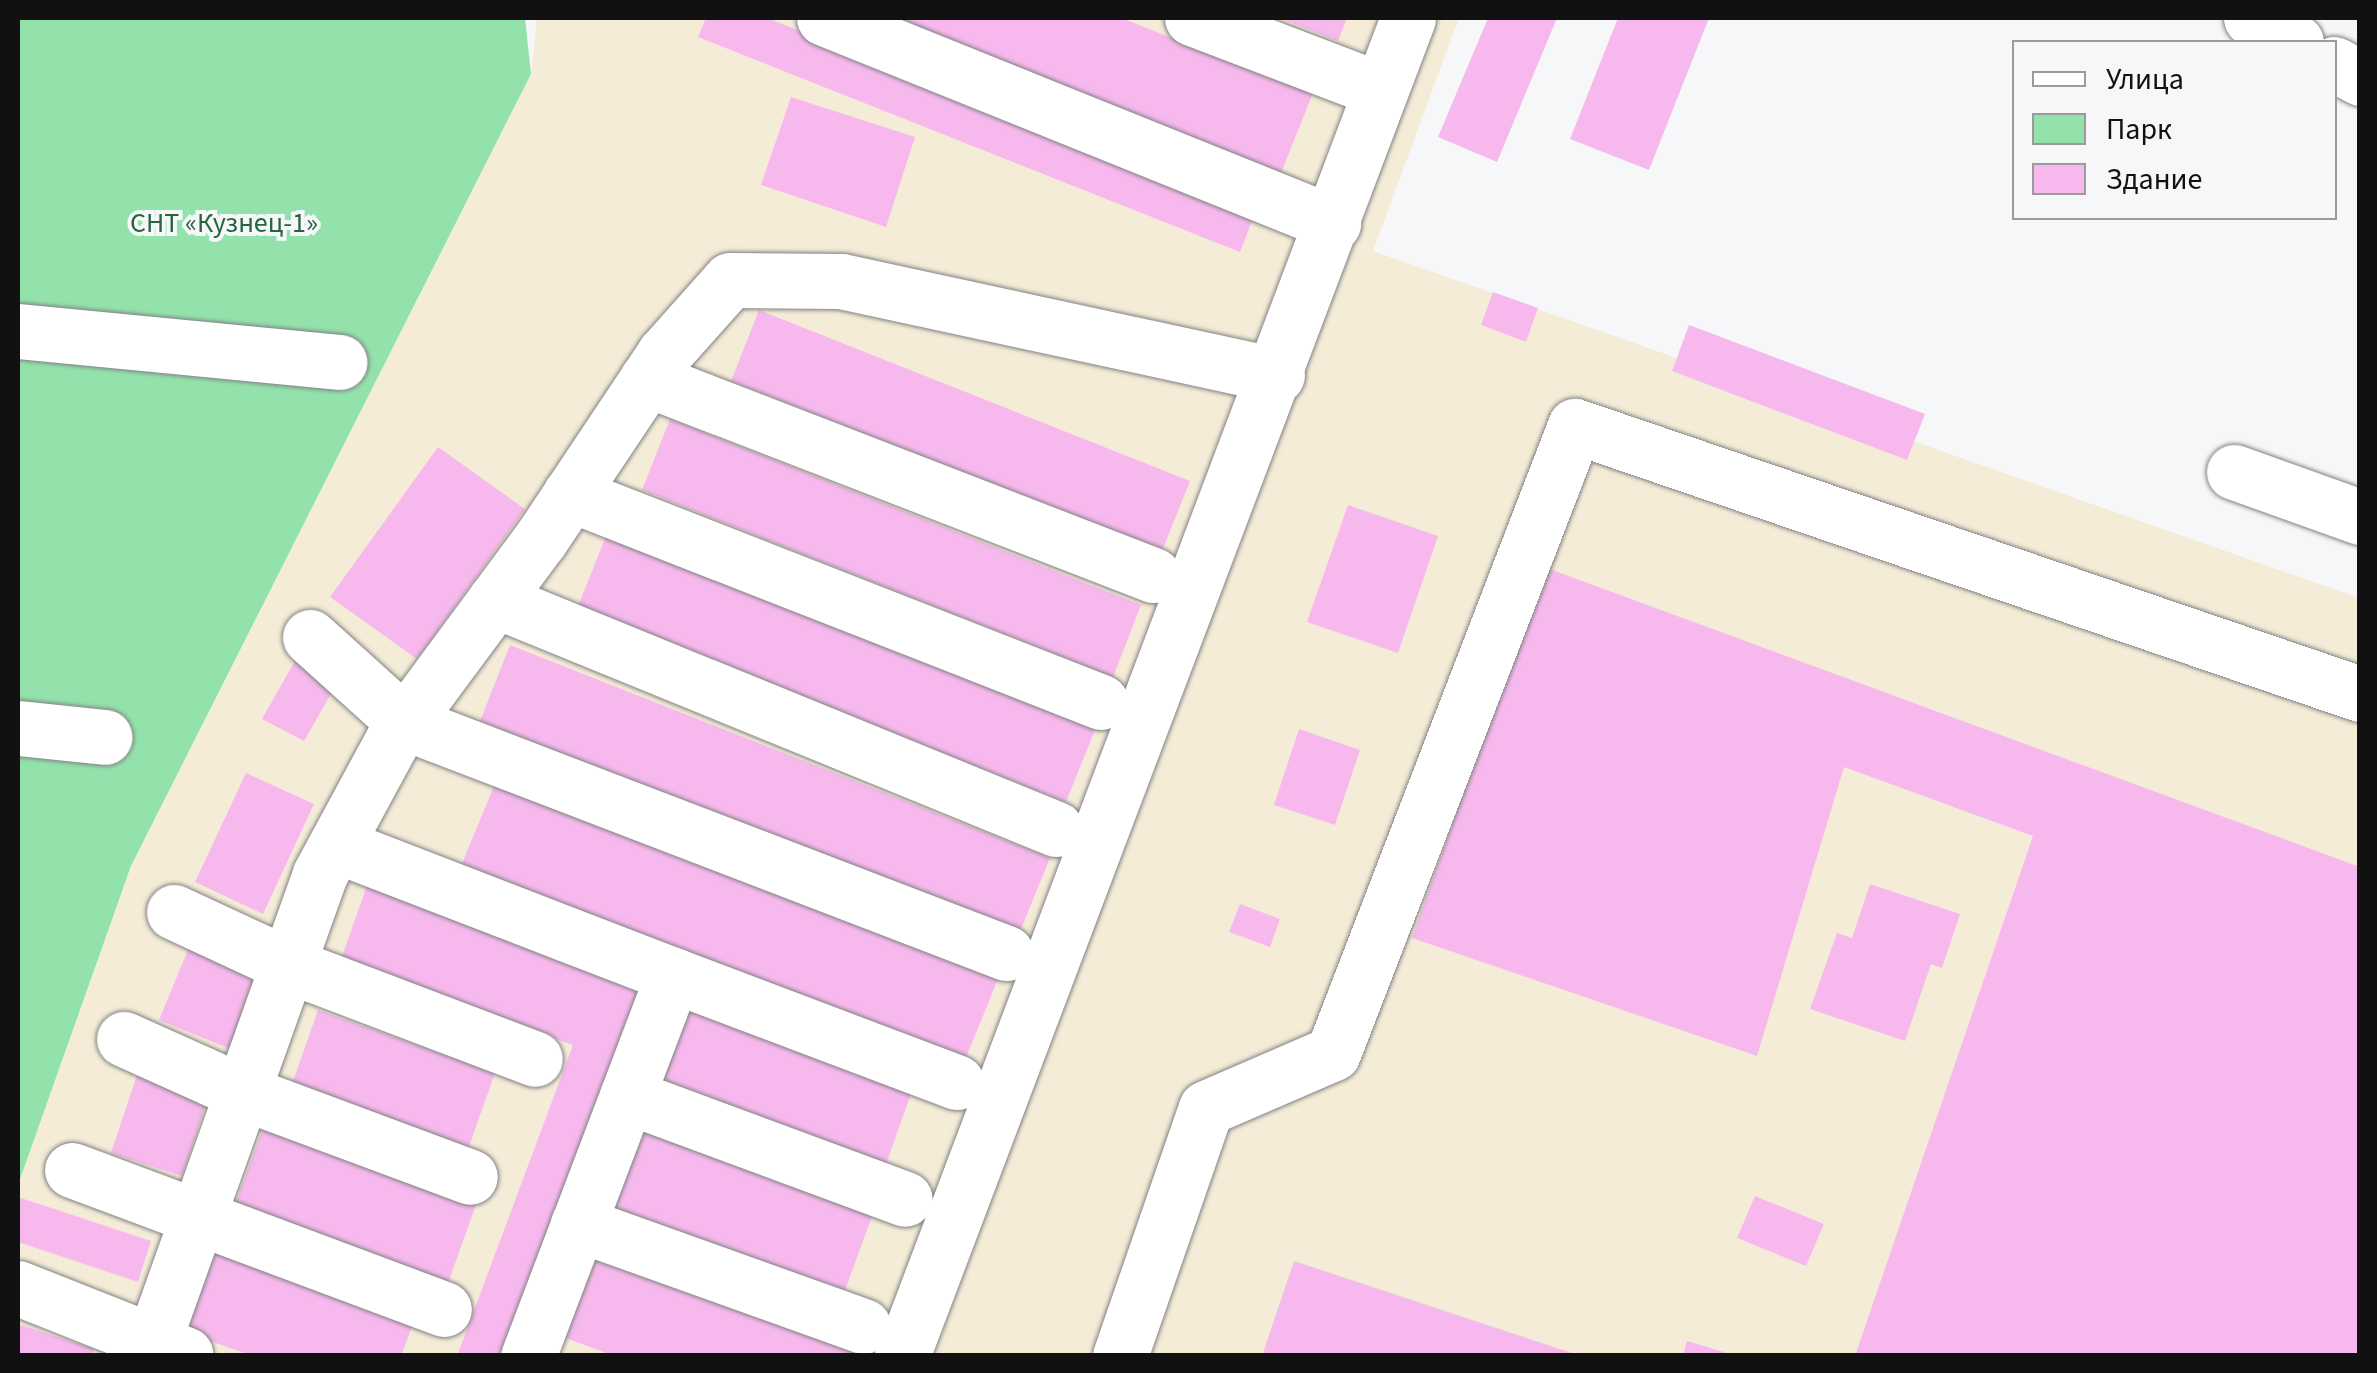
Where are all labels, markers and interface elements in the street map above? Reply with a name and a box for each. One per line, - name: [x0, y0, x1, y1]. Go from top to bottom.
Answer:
- legend: [2012, 40, 2337, 220]
- text: Улица: [2106, 58, 2184, 101]
- text: Парк: [2106, 108, 2172, 151]
- text: Здание: [2106, 158, 2202, 201]
- park label: СНТ «Кузнец-1»: [130, 206, 318, 240]

